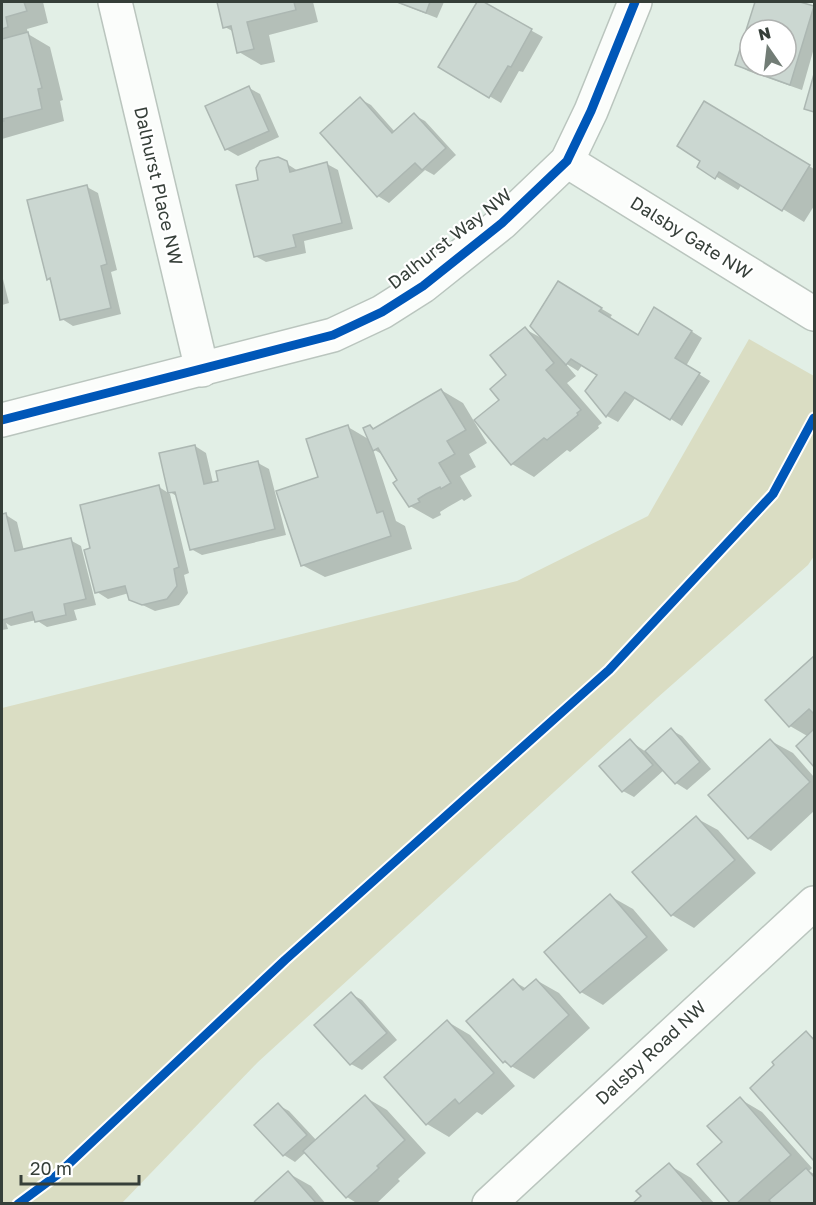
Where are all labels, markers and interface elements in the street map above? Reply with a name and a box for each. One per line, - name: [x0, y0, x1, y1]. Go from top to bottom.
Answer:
- north arrow: [738, 18, 798, 78]
- text: N: [756, 22, 773, 45]
- street label: Dalhurst Place NW: [130, 104, 188, 267]
- street label: Dalhurst Way NW: [383, 183, 516, 293]
- street label: Dalsby Gate NW: [627, 191, 756, 283]
- street label: Dalsby Road NW: [591, 995, 710, 1109]
- scale bar: [21, 1148, 140, 1186]
- text: 20 m: [30, 1157, 72, 1179]

